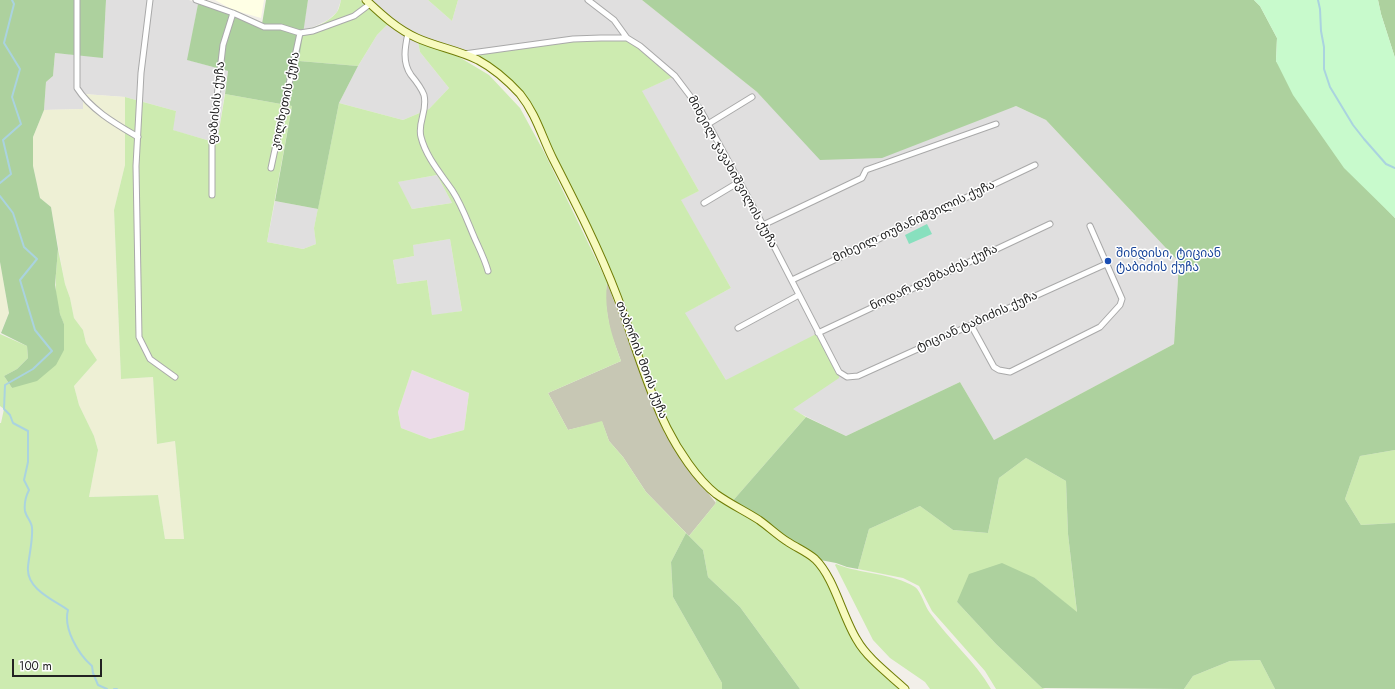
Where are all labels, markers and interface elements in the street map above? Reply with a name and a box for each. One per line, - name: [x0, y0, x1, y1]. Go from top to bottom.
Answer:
- street label: კოლხეთის ქუჩა: [269, 51, 303, 151]
- street label: ფაზისის ქუჩა: [205, 61, 229, 145]
- street label: მიხეილ ჯავახიშვილის ქუჩა: [684, 93, 780, 251]
- street label: მიხეილ თუმანიშვილის ქუჩა: [831, 178, 997, 266]
- street label: ნოდარ დუმბაძეს ქუჩა: [868, 242, 1000, 314]
- place label: შინდისი, ტიციან ტაბიძის ქუჩა: [1116, 247, 1221, 275]
- marker: შინდისი, ტიციან ტაბიძის ქუჩა: [1103, 256, 1113, 266]
- street label: ტიციან ტაბიძის ქუჩა: [914, 289, 1040, 355]
- street label: თაბორის მთის ქუჩა: [612, 299, 670, 421]
- scale bar: [14, 651, 104, 677]
- text: 100 m: [19, 657, 52, 675]

